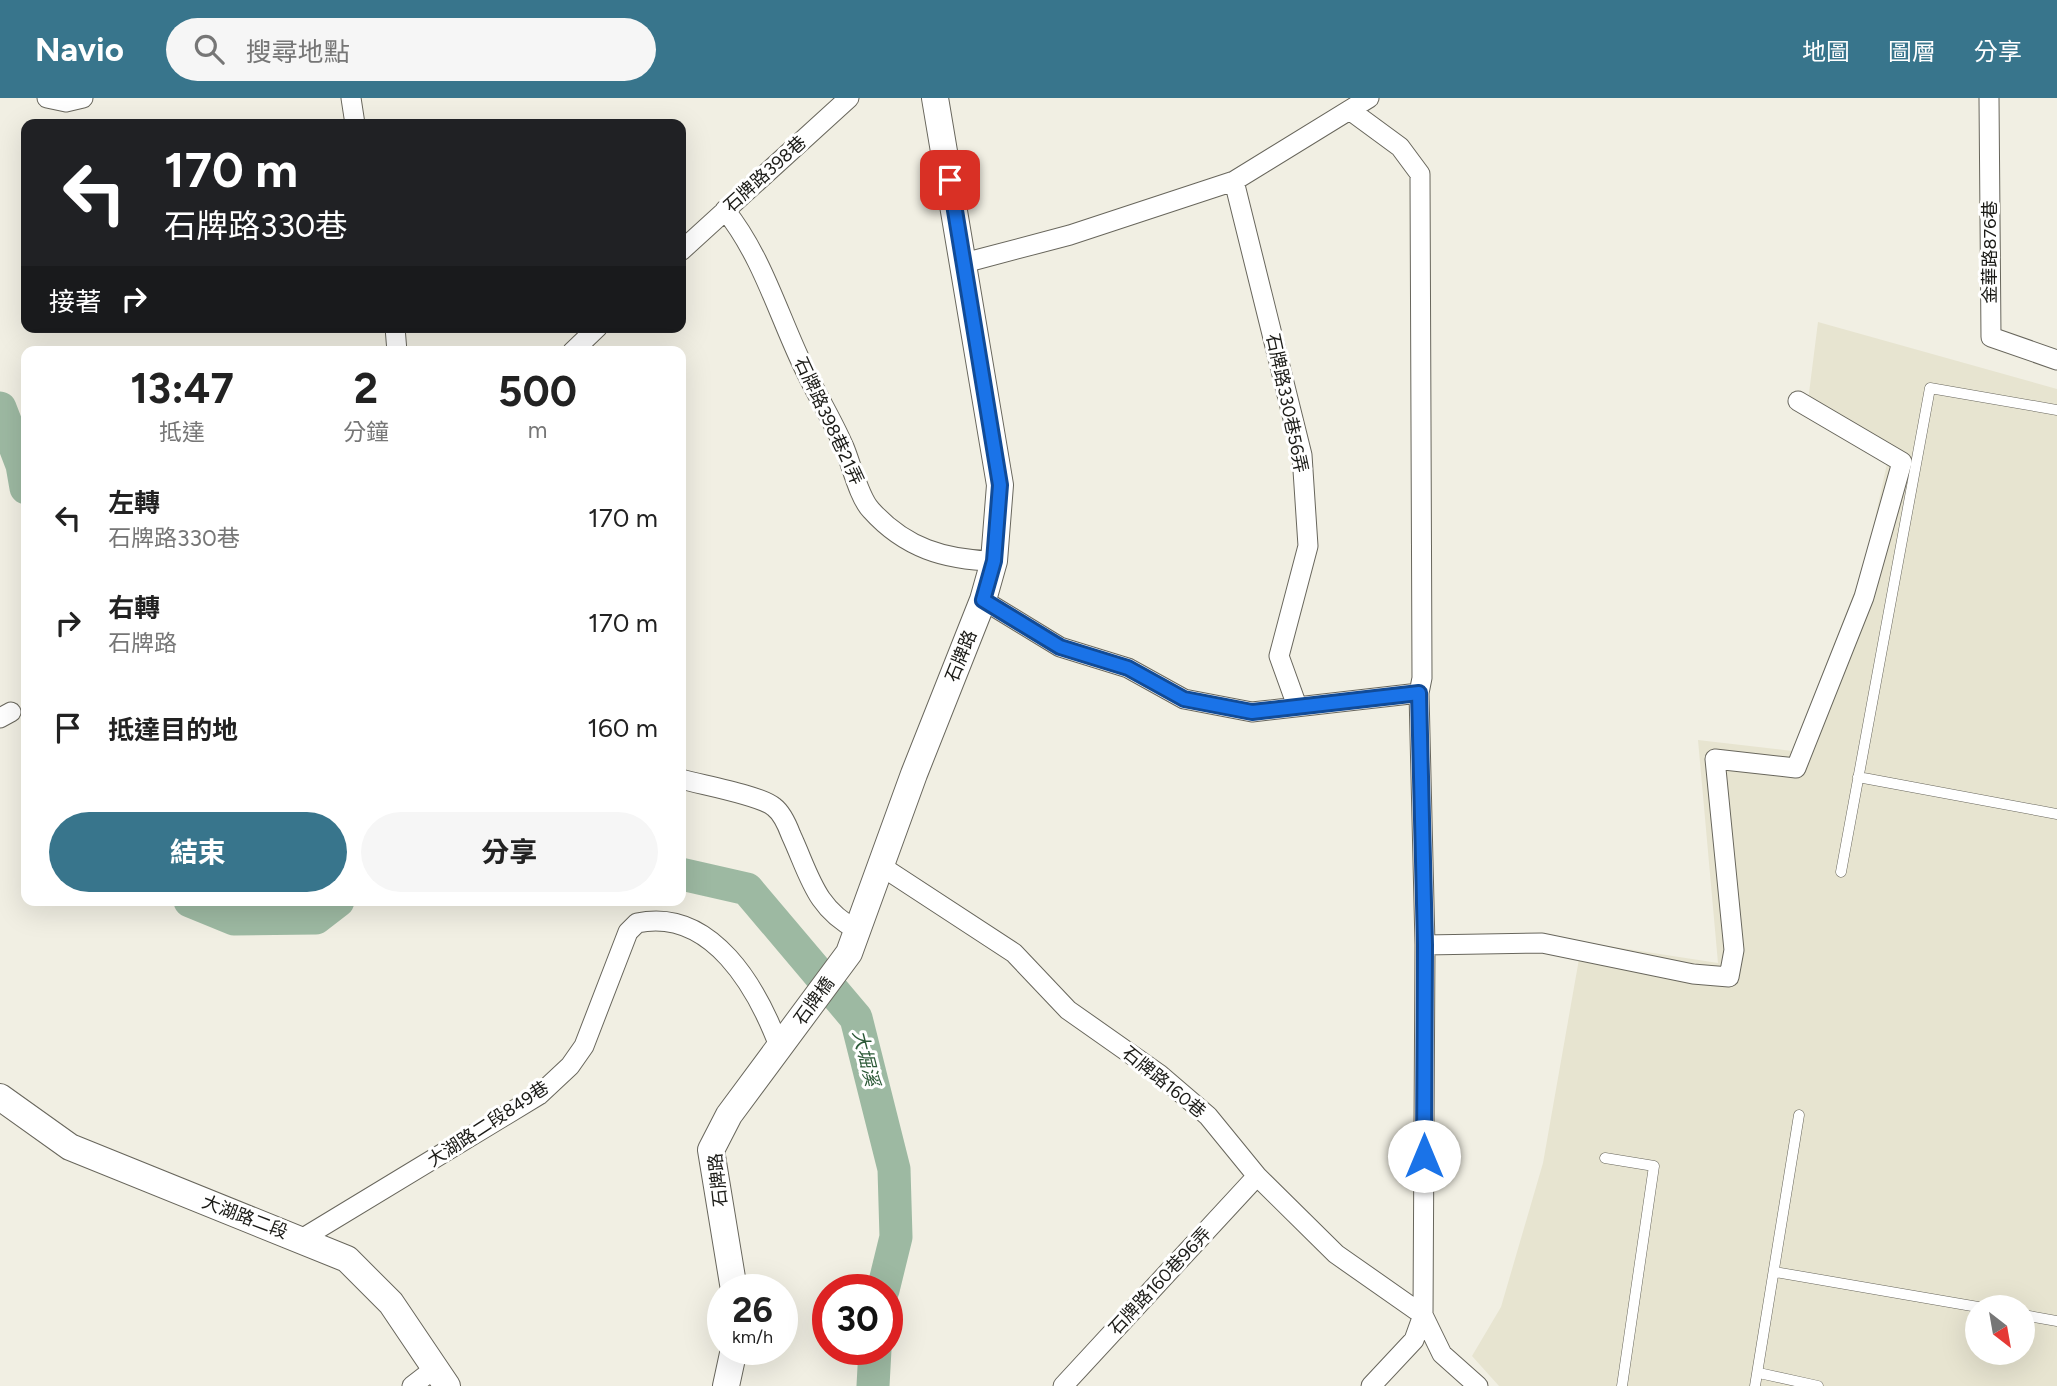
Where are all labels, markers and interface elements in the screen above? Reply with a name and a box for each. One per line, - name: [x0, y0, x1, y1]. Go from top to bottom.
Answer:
- search box: [166, 18, 656, 81]
- text: Navio: [35, 30, 124, 69]
- icon: search: [190, 30, 228, 68]
- text: 搜尋地點: [246, 36, 350, 68]
- text: 地圖: [1802, 37, 1850, 66]
- text: 圖層: [1888, 37, 1936, 66]
- text: 分享: [1974, 37, 2022, 66]
- street label: 石牌路398巷: [719, 131, 811, 217]
- text: 170 m: [164, 140, 298, 199]
- icon: left: [49, 147, 140, 238]
- pin: [920, 150, 980, 210]
- icon: arrive: [931, 161, 969, 199]
- street label: 金華路876巷: [1979, 201, 2001, 303]
- text: 石牌路330巷: [164, 207, 347, 245]
- icon: right: [115, 280, 153, 318]
- text: 接著: [49, 286, 101, 318]
- street label: 石牌路330巷56弄: [1262, 331, 1312, 475]
- street label: 石牌路398巷21弄: [790, 354, 868, 488]
- text: 13:47: [130, 363, 234, 414]
- text: 2: [354, 363, 378, 414]
- text: 500: [498, 366, 577, 417]
- text: m: [528, 416, 547, 444]
- text: 抵達: [159, 418, 205, 446]
- text: 分鐘: [343, 418, 389, 446]
- text: 左轉: [108, 487, 160, 519]
- icon: left: [49, 499, 87, 537]
- text: 170 m: [588, 502, 658, 534]
- text: 石牌路330巷: [108, 524, 240, 552]
- text: 右轉: [108, 592, 160, 624]
- icon: right: [49, 604, 87, 642]
- text: 170 m: [588, 607, 658, 639]
- street label: 石牌路: [941, 627, 981, 685]
- text: 石牌路: [108, 629, 177, 657]
- icon: arrive: [49, 709, 87, 747]
- text: 160 m: [587, 712, 658, 744]
- text: 抵達目的地: [108, 714, 238, 746]
- button: 結束: [49, 812, 347, 892]
- button: 分享: [361, 812, 658, 892]
- street label: 石牌橋: [789, 973, 839, 1029]
- water label: 大堀溪: [848, 1028, 885, 1091]
- street label: 石牌路160巷: [1118, 1042, 1210, 1122]
- street label: 大湖路二段849巷: [423, 1077, 553, 1171]
- position arrow: [1387, 1119, 1461, 1193]
- street label: 石牌路: [704, 1152, 732, 1208]
- street label: 大湖路二段: [199, 1191, 291, 1243]
- street label: 石牌路160巷96弄: [1104, 1222, 1216, 1340]
- speed limit sign: 30: [812, 1274, 903, 1365]
- text: 26: [732, 1289, 773, 1331]
- north arrow: [1965, 1295, 2035, 1365]
- map controls: [1965, 1295, 2035, 1365]
- text: km/h: [732, 1326, 773, 1348]

